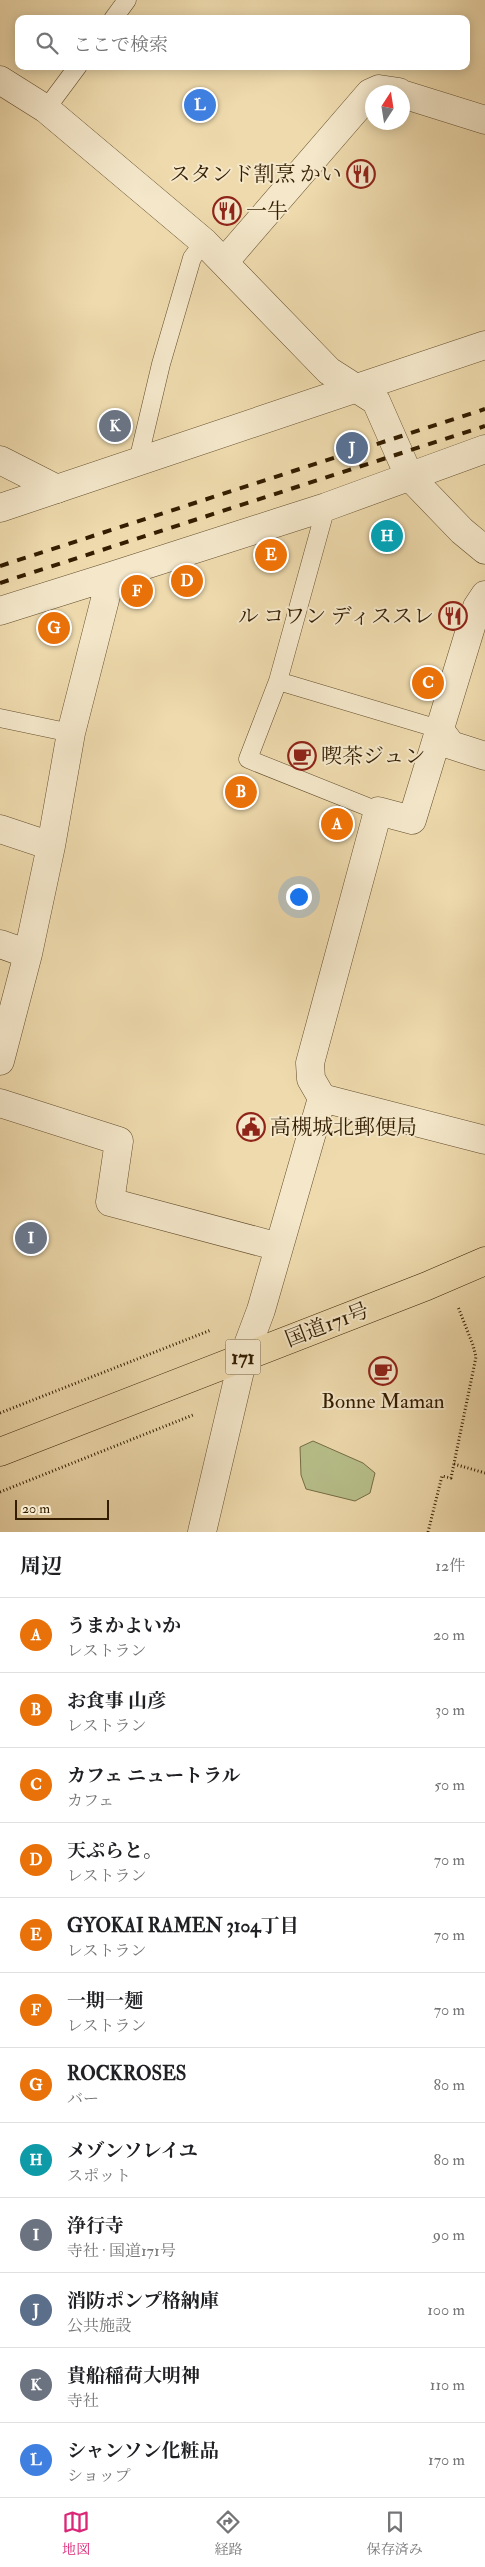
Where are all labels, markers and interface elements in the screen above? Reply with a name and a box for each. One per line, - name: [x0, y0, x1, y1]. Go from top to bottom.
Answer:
- search box: [15, 15, 470, 70]
- icon: search: [33, 29, 61, 57]
- text: ここで検索: [73, 33, 168, 57]
- north arrow: [365, 85, 410, 130]
- pin: L: [184, 86, 216, 124]
- restaurant icon: スタンド割烹 かい: [346, 159, 376, 189]
- place label: スタンド割烹 かい: [170, 161, 342, 188]
- restaurant icon: 一牛: [212, 196, 242, 226]
- place label: 一牛: [246, 198, 288, 225]
- pin: K: [99, 407, 131, 445]
- pin: J: [336, 429, 368, 467]
- pin: H: [371, 517, 403, 555]
- pin: E: [255, 536, 287, 574]
- pin: D: [171, 562, 203, 600]
- pin: F: [121, 572, 153, 610]
- restaurant icon: ル コワン ディススレ: [438, 601, 468, 631]
- place label: ル コワン ディススレ: [238, 603, 434, 630]
- pin: G: [38, 609, 70, 647]
- pin: C: [412, 664, 444, 702]
- cafe icon: 喫茶ジュン: [287, 741, 317, 771]
- place label: 喫茶ジュン: [321, 743, 426, 770]
- pin: B: [225, 773, 257, 811]
- pin: A: [321, 805, 353, 843]
- your location: [286, 884, 312, 910]
- public building icon: 高槻城北郵便局: [236, 1112, 266, 1142]
- place label: 高槻城北郵便局: [270, 1114, 417, 1141]
- pin: I: [15, 1219, 47, 1257]
- street label: 国道171号: [281, 1297, 373, 1353]
- road number: 171: [226, 1340, 260, 1374]
- cafe icon: Bonne Maman: [368, 1356, 398, 1386]
- place label: Bonne Maman: [321, 1388, 445, 1415]
- scale bar: [15, 1497, 109, 1520]
- text: 20 m: [22, 1500, 50, 1517]
- text: 周辺: [20, 1553, 62, 1580]
- text: 12件: [435, 1556, 465, 1576]
- text: うまかよいか: [67, 1614, 181, 1638]
- text: A: [31, 1625, 41, 1645]
- text: 20 m: [433, 1625, 465, 1645]
- text: レストラン: [67, 1641, 147, 1661]
- text: お食事 山彦: [67, 1689, 166, 1713]
- text: B: [31, 1700, 41, 1720]
- text: 30 m: [435, 1700, 465, 1720]
- text: レストラン: [67, 1716, 147, 1736]
- text: カフェ ニュートラル: [67, 1764, 240, 1788]
- text: C: [30, 1775, 42, 1795]
- text: 50 m: [434, 1775, 465, 1795]
- text: カフェ: [67, 1791, 114, 1811]
- text: 天ぷらと。: [67, 1839, 162, 1863]
- text: D: [29, 1850, 43, 1870]
- text: 70 m: [434, 1850, 465, 1870]
- text: レストラン: [67, 1866, 147, 1886]
- text: GYOKAI RAMEN 3104丁目: [67, 1914, 298, 1938]
- text: E: [30, 1925, 42, 1945]
- text: 70 m: [434, 1925, 465, 1945]
- text: レストラン: [67, 1941, 147, 1961]
- text: 一期一麺: [67, 1989, 143, 2013]
- text: F: [31, 2000, 41, 2020]
- text: 70 m: [434, 2000, 465, 2020]
- text: レストラン: [67, 2016, 147, 2036]
- text: ROCKROSES: [67, 2062, 186, 2086]
- text: G: [29, 2075, 43, 2095]
- text: 80 m: [434, 2075, 465, 2095]
- text: バー: [67, 2089, 99, 2109]
- text: メゾンソレイユ: [67, 2139, 198, 2163]
- text: H: [29, 2150, 43, 2170]
- text: 80 m: [434, 2150, 465, 2170]
- text: スポット: [67, 2166, 131, 2186]
- text: 浄行寺: [67, 2214, 124, 2238]
- text: I: [33, 2225, 39, 2245]
- text: 90 m: [433, 2225, 465, 2245]
- text: 寺社 · 国道171号: [67, 2241, 176, 2261]
- text: 消防ポンプ格納庫: [67, 2289, 219, 2313]
- text: J: [33, 2300, 39, 2320]
- text: 100 m: [427, 2300, 465, 2320]
- text: 公共施設: [67, 2316, 131, 2336]
- text: 貴船稲荷大明神: [67, 2364, 200, 2388]
- text: K: [30, 2375, 42, 2395]
- text: 110 m: [430, 2375, 465, 2395]
- text: 寺社: [67, 2391, 99, 2411]
- text: シャンソン化粧品: [67, 2439, 219, 2463]
- text: L: [30, 2450, 42, 2470]
- text: 170 m: [428, 2450, 465, 2470]
- text: ショップ: [67, 2466, 131, 2486]
- tab: 地図: [62, 2508, 90, 2558]
- tab: 経路: [214, 2508, 242, 2558]
- tab: 保存済み: [367, 2508, 423, 2558]

